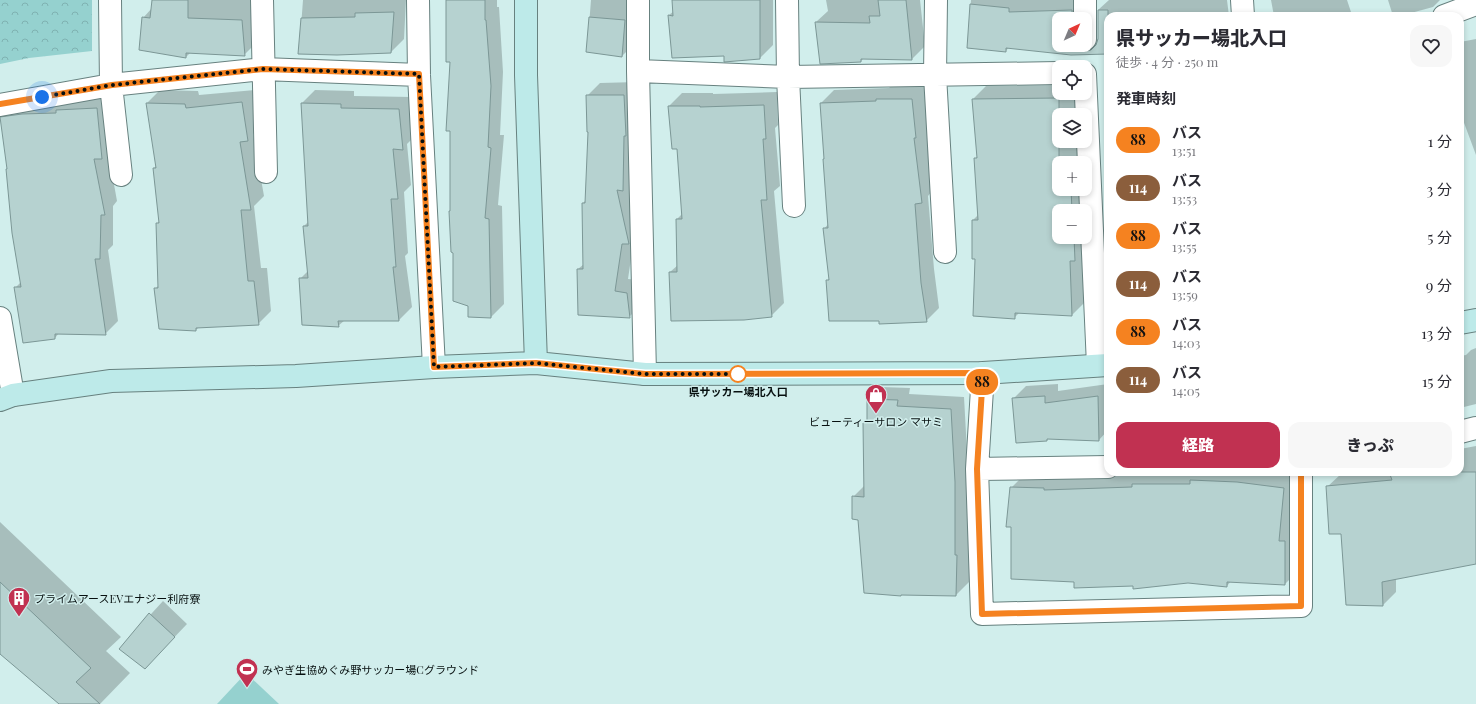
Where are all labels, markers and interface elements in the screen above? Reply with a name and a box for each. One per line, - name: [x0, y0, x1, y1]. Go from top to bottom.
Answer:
- north arrow: [1052, 12, 1092, 52]
- map controls: [1052, 12, 1092, 244]
- text: 県サッカー場北入口: [1116, 24, 1287, 50]
- button: heart: [1410, 25, 1452, 67]
- text: 徒歩 · 4 分 · 250 m: [1116, 53, 1218, 70]
- button: locate: [1052, 60, 1092, 100]
- your location: [32, 87, 52, 107]
- text: 発車時刻: [1116, 88, 1176, 108]
- button: layers: [1052, 108, 1092, 148]
- text: バス: [1172, 122, 1202, 142]
- text: 88: [1130, 130, 1146, 149]
- text: 1 分: [1428, 131, 1452, 151]
- text: 13:51: [1172, 142, 1196, 159]
- button: +: [1052, 156, 1092, 196]
- text: バス: [1172, 170, 1202, 190]
- text: 114: [1129, 178, 1147, 197]
- text: 3 分: [1426, 179, 1452, 199]
- text: 13:53: [1172, 190, 1197, 207]
- button: −: [1052, 204, 1092, 244]
- text: バス: [1172, 218, 1202, 238]
- text: 88: [1130, 226, 1146, 245]
- text: 5 分: [1427, 227, 1452, 247]
- text: 13:55: [1172, 238, 1197, 255]
- text: バス: [1172, 266, 1202, 286]
- text: 114: [1129, 274, 1147, 293]
- text: 9 分: [1426, 275, 1452, 295]
- text: 13:59: [1172, 286, 1198, 303]
- text: バス: [1172, 314, 1202, 334]
- text: 88: [1130, 322, 1146, 341]
- text: 13 分: [1421, 323, 1452, 343]
- text: 14:03: [1172, 334, 1200, 351]
- text: バス: [1172, 362, 1202, 382]
- marker: 県サッカー場北入口: [729, 365, 747, 383]
- line badge: 88: [964, 369, 1000, 395]
- text: 114: [1129, 370, 1147, 389]
- text: 15 分: [1422, 371, 1452, 391]
- text: 88: [974, 372, 990, 391]
- shop icon: ビューティーサロン マサミ: [863, 382, 889, 415]
- text: 14:05: [1172, 382, 1200, 399]
- place label: 県サッカー場北入口: [689, 384, 788, 399]
- place label: ビューティーサロン マサミ: [809, 414, 943, 429]
- button: 経路: [1116, 422, 1280, 468]
- button: きっぷ: [1288, 422, 1452, 468]
- building icon: プライムアースEVエナジー利府寮: [6, 585, 32, 618]
- place label: プライムアースEVエナジー利府寮: [34, 591, 200, 606]
- sports icon: みやぎ生協めぐみ野サッカー場Cグラウンド: [234, 656, 260, 689]
- place label: みやぎ生協めぐみ野サッカー場Cグラウンド: [262, 662, 479, 677]

